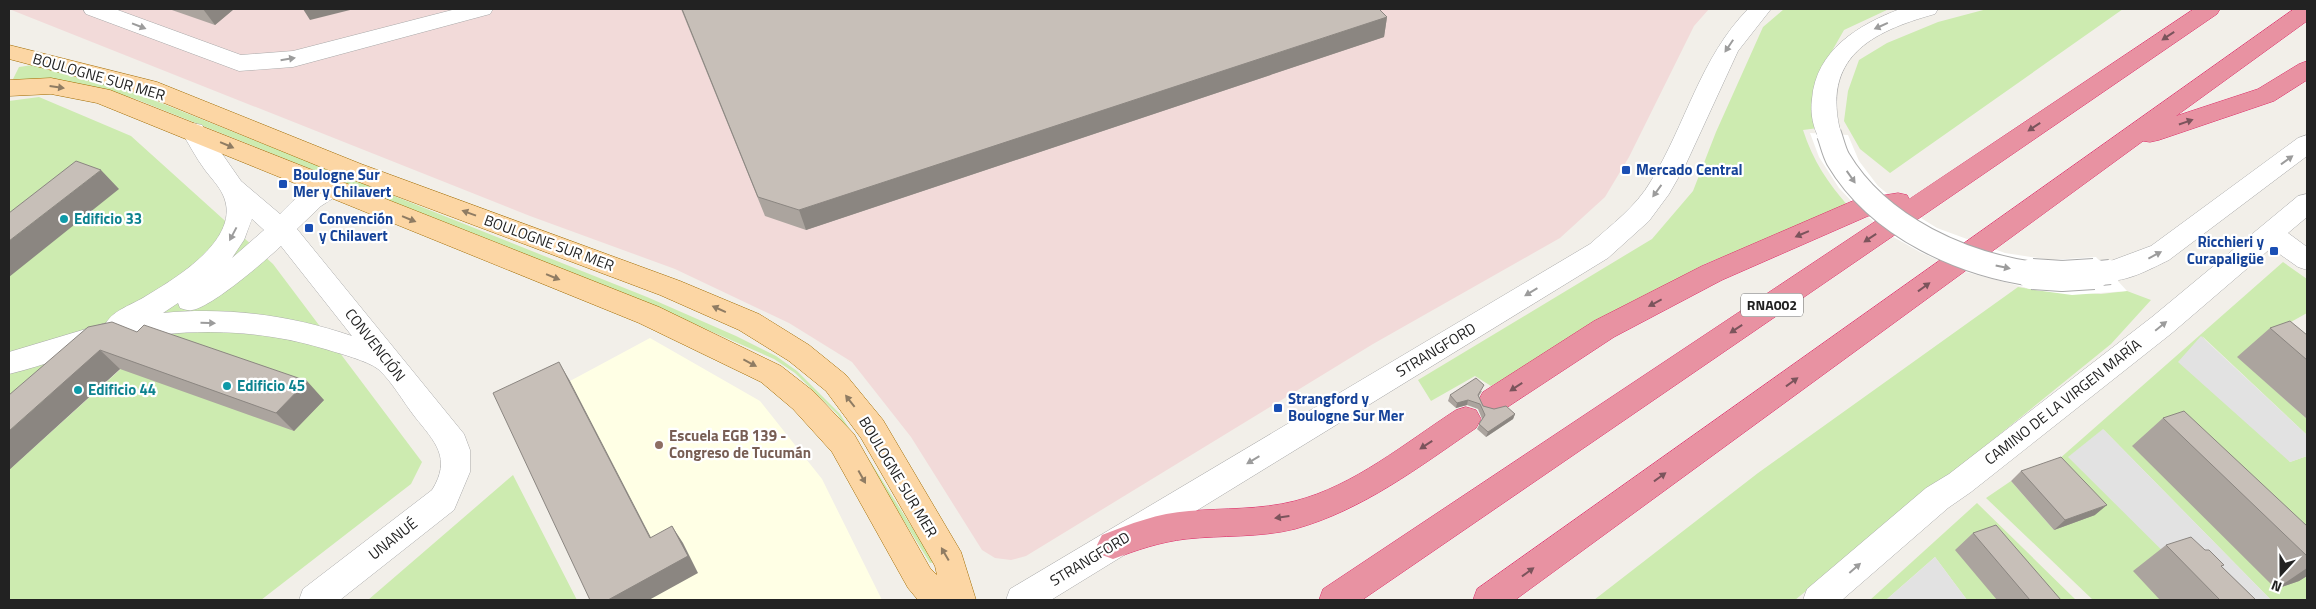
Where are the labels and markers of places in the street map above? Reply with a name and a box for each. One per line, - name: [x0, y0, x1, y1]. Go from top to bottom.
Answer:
- place label: Mercado Central: [1636, 158, 1743, 181]
- place label: Boulogne Sur Mer y Chilavert: [293, 163, 392, 203]
- marker: Mercado Central: [1620, 164, 1632, 176]
- marker: Boulogne Sur Mer y Chilavert: [277, 178, 289, 190]
- place label: Edificio 33: [74, 207, 142, 230]
- place label: Convención y Chilavert: [319, 207, 393, 247]
- marker: Edificio 33: [58, 213, 70, 225]
- marker: Convención y Chilavert: [303, 222, 315, 234]
- place label: Ricchieri y Curapaligüe: [2187, 230, 2264, 270]
- marker: Ricchieri y Curapaligüe: [2268, 245, 2280, 257]
- place label: Edificio 45: [237, 374, 305, 397]
- place label: Edificio 44: [88, 378, 156, 401]
- marker: Edificio 45: [221, 380, 233, 392]
- marker: Edificio 44: [72, 384, 84, 396]
- place label: Strangford y Boulogne Sur Mer: [1288, 387, 1404, 427]
- marker: Strangford y Boulogne Sur Mer: [1272, 402, 1284, 414]
- place label: Escuela EGB 139 - Congreso de Tucumán: [669, 424, 811, 464]
- marker: Escuela EGB 139 - Congreso de Tucumán: [653, 439, 665, 451]

